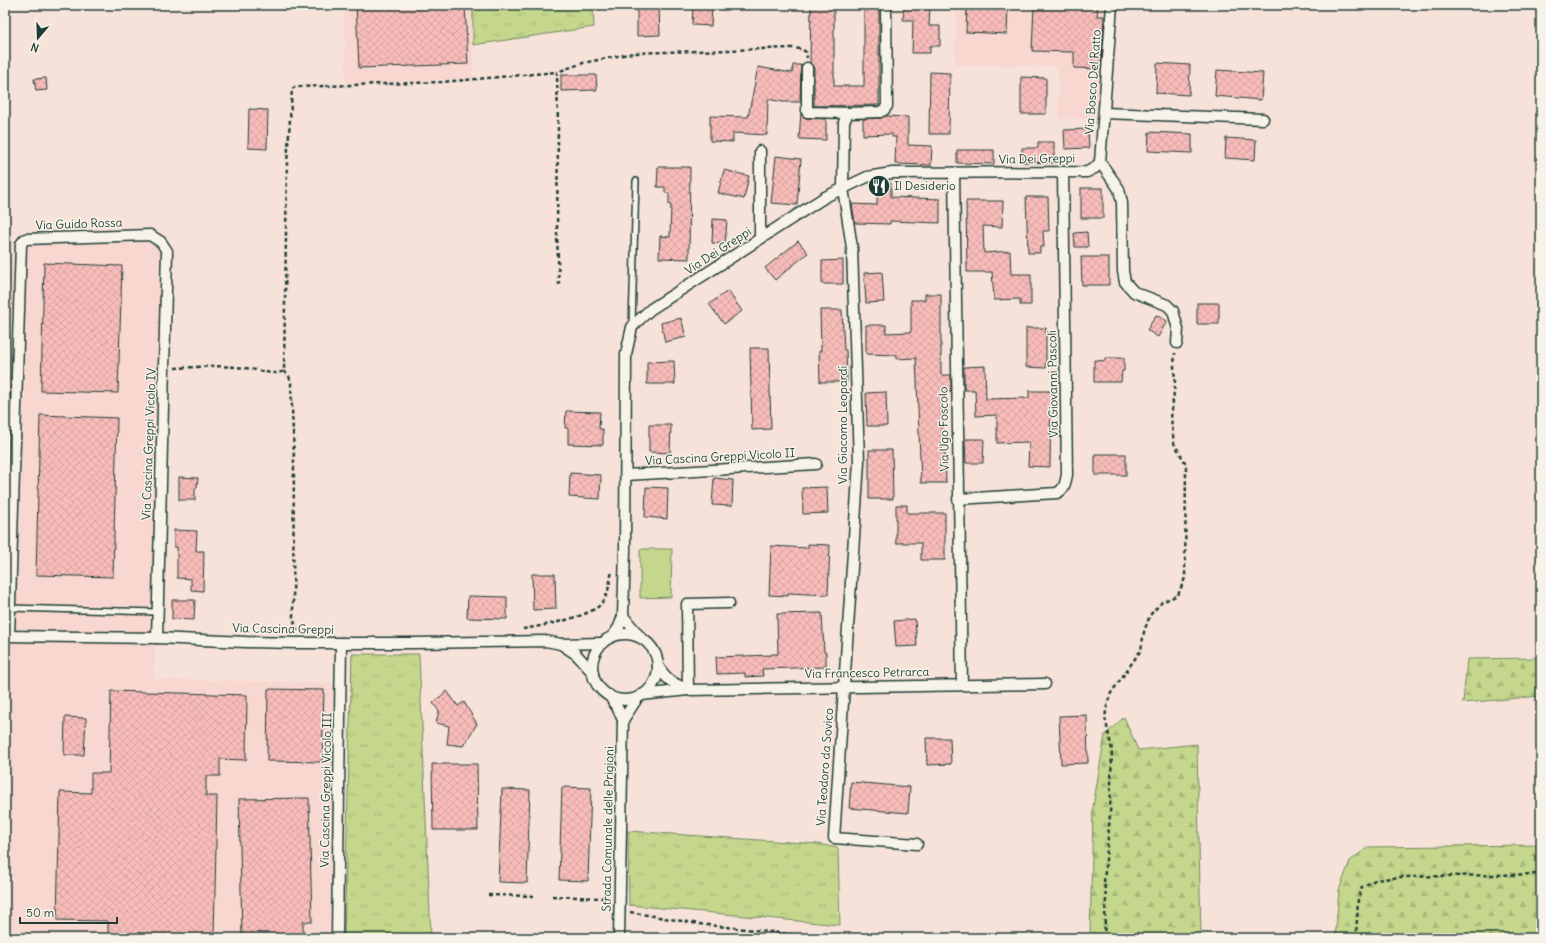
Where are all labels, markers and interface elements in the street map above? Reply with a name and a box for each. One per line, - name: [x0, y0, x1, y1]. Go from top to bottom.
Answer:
- north arrow: [18, 18, 58, 58]
- street label: Via Bosco Del Ratto: [1081, 29, 1104, 135]
- text: N: [29, 40, 41, 55]
- street label: Via Dei Greppi: [999, 150, 1075, 167]
- restaurant icon: Il Desiderio: [866, 173, 892, 199]
- place label: Il Desiderio: [894, 178, 956, 193]
- street label: Via Guido Rossa: [35, 214, 123, 233]
- street label: Via Dei Greppi: [682, 223, 754, 278]
- street label: Via Giovanni Pascoli: [1044, 330, 1061, 438]
- street label: Via Giacomo Leopardi: [835, 366, 850, 484]
- street label: Via Cascina Greppi Vicolo IV: [138, 367, 159, 520]
- street label: Via Ugo Foscolo: [935, 386, 952, 472]
- street label: Via Cascina Greppi Vicolo II: [645, 445, 795, 468]
- street label: Via Cascina Greppi: [232, 620, 334, 637]
- street label: Via Francesco Petrarca: [805, 664, 930, 681]
- street label: Via Teodoro da Sovico: [813, 707, 836, 826]
- street label: Via Cascina Greppi Vicolo III: [317, 712, 334, 868]
- street label: Strada Comunale delle Prigioni: [599, 746, 616, 912]
- scale bar: [20, 899, 117, 925]
- text: 50 m: [26, 905, 55, 920]

